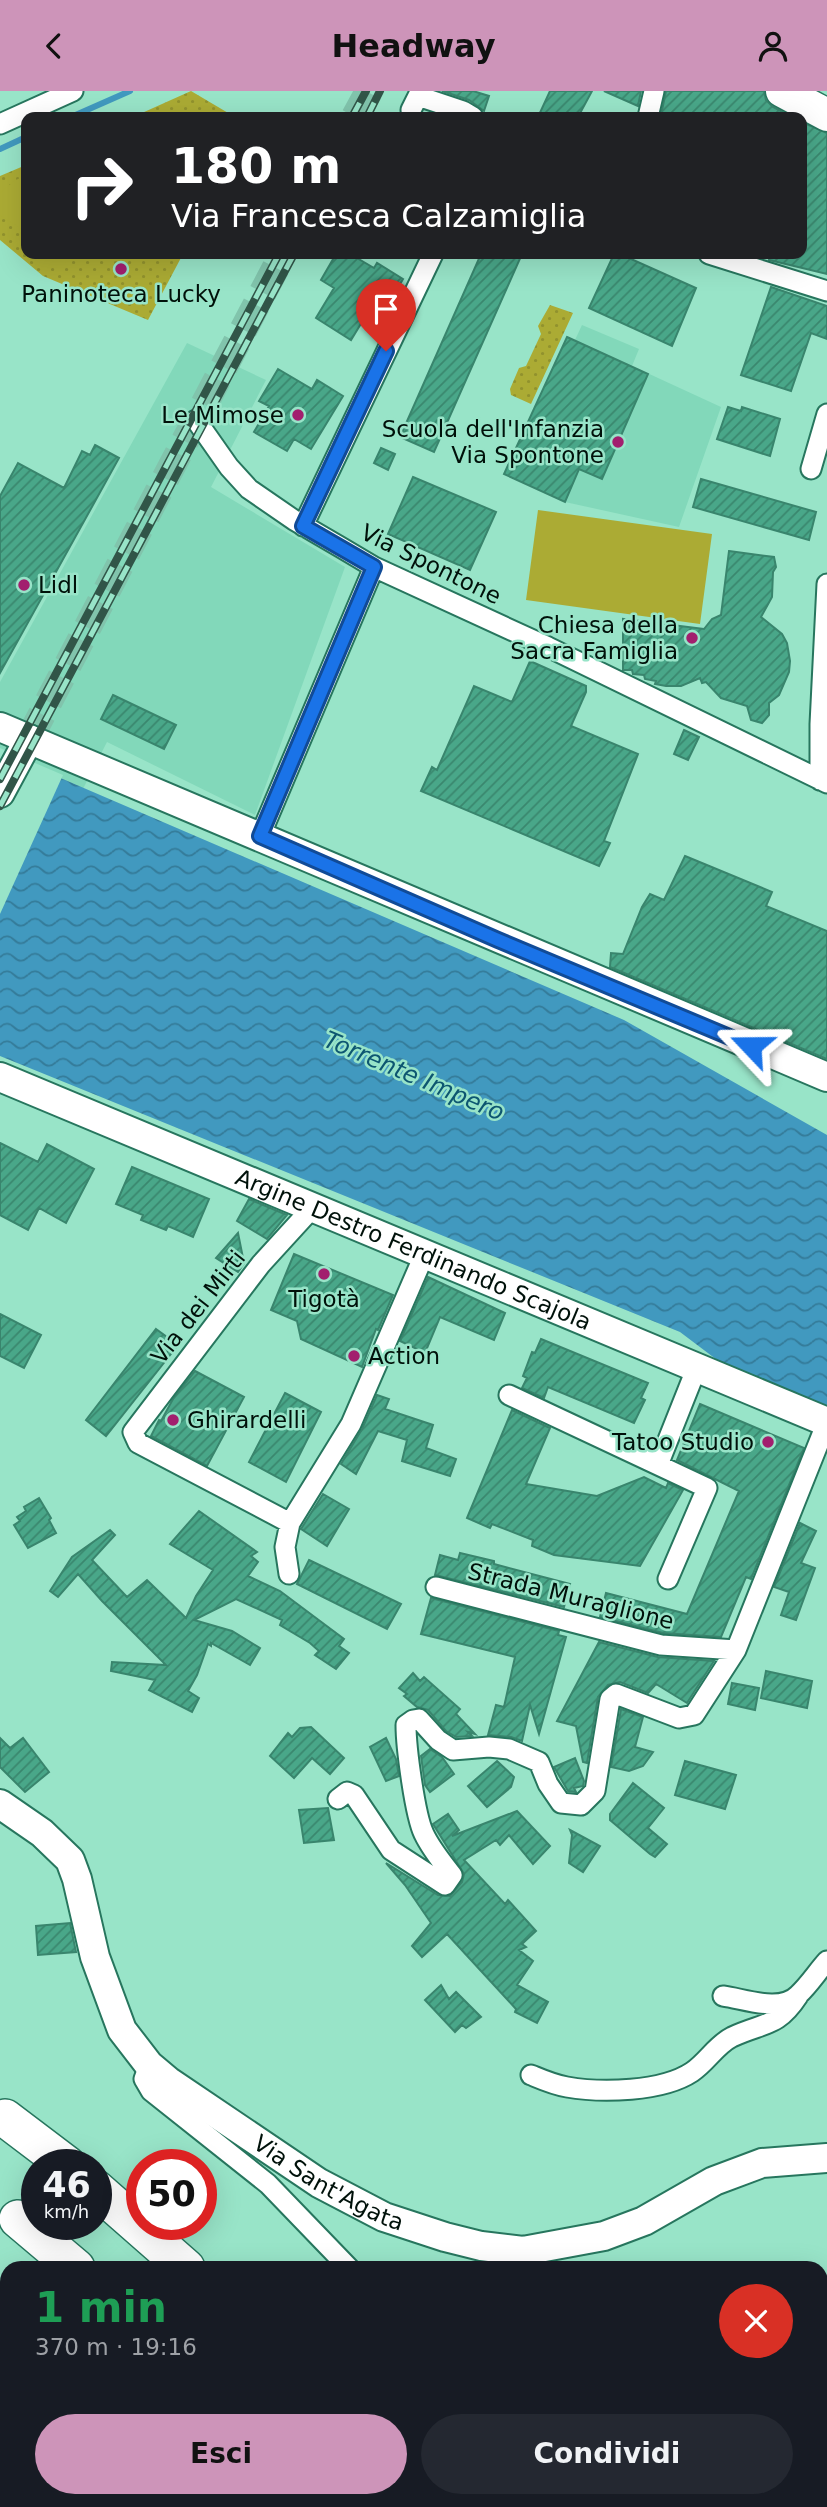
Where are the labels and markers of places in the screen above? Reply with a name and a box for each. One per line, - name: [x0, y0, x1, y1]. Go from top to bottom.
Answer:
- marker: Paninoteca Lucky: [113, 261, 129, 277]
- pin: [356, 279, 416, 351]
- place label: Paninoteca Lucky: [21, 281, 221, 307]
- place label: Le Mimose: [161, 402, 284, 428]
- marker: Le Mimose: [290, 407, 306, 423]
- place label: Scuola dell'Infanzia Via Spontone: [382, 416, 604, 468]
- marker: Scuola dell'Infanzia Via Spontone: [610, 434, 626, 450]
- place label: Lidl: [38, 572, 78, 598]
- marker: Lidl: [16, 577, 32, 593]
- place label: Chiesa della Sacra Famiglia: [510, 612, 678, 664]
- marker: Chiesa della Sacra Famiglia: [684, 630, 700, 646]
- marker: Tigotà: [316, 1266, 332, 1282]
- place label: Tigotà: [287, 1286, 360, 1312]
- place label: Action: [368, 1343, 440, 1369]
- marker: Action: [346, 1348, 362, 1364]
- place label: Ghirardelli: [187, 1407, 306, 1433]
- marker: Ghirardelli: [165, 1412, 181, 1428]
- place label: Tatoo Studio: [611, 1429, 754, 1455]
- marker: Tatoo Studio: [760, 1434, 776, 1450]

